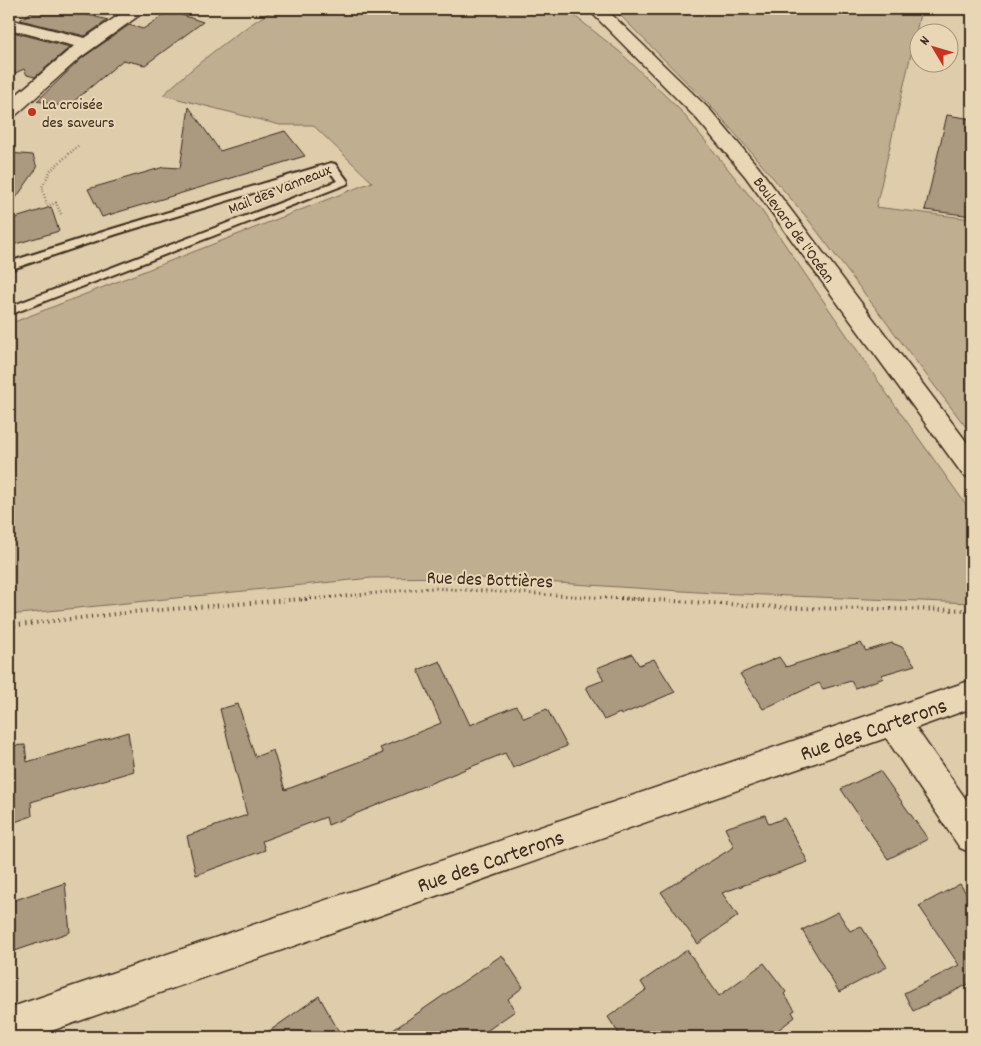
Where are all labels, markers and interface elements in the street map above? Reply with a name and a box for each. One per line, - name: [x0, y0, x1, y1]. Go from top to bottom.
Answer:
- north arrow: [908, 22, 958, 72]
- text: N: [915, 32, 935, 50]
- place label: La croisée des saveurs: [42, 94, 115, 135]
- marker: La croisée des saveurs: [26, 106, 38, 118]
- street label: Mail des Vanneaux: [225, 159, 335, 222]
- street label: Boulevard de l'Océan: [747, 173, 839, 288]
- street label: Rue des Bottières: [426, 566, 553, 597]
- street label: Rue des Carterons: [796, 692, 952, 771]
- street label: Rue des Carterons: [413, 824, 569, 903]

